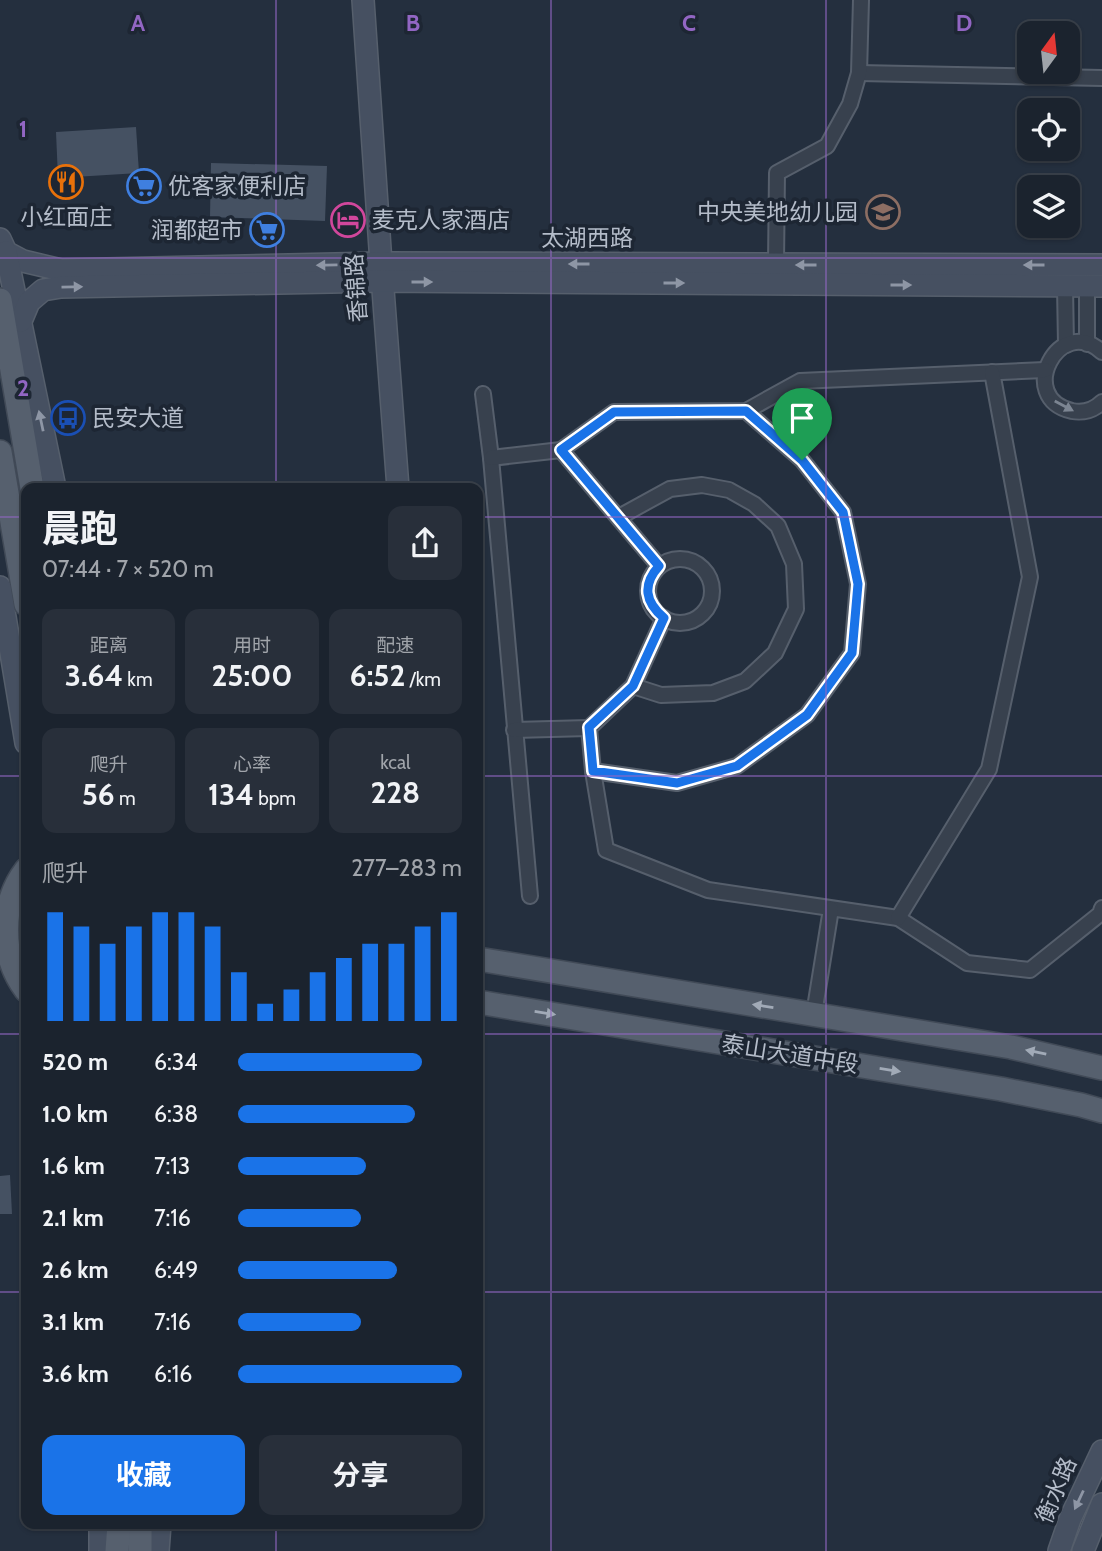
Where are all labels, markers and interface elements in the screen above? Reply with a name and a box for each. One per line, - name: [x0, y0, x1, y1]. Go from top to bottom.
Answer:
- text: A: [131, 9, 146, 37]
- text: B: [406, 9, 420, 37]
- text: C: [682, 9, 696, 37]
- text: D: [956, 9, 972, 37]
- north arrow: [1017, 21, 1080, 84]
- map controls: [1017, 21, 1080, 238]
- button: locate: [1017, 98, 1080, 161]
- text: 1: [19, 115, 27, 143]
- restaurant icon: 小红面庄: [47, 163, 85, 201]
- supermarket icon: 优客家便利店: [125, 167, 163, 205]
- place label: 优客家便利店: [168, 172, 306, 200]
- button: layers: [1017, 175, 1080, 238]
- school or university icon: 中央美地幼儿园: [864, 193, 902, 231]
- place label: 中央美地幼儿园: [697, 198, 858, 226]
- hotel icon: 麦克人家酒店: [329, 201, 367, 239]
- place label: 小红面庄: [20, 203, 112, 231]
- place label: 麦克人家酒店: [372, 206, 510, 234]
- supermarket icon: 润都超市: [248, 211, 286, 249]
- place label: 润都超市: [151, 216, 243, 244]
- street label: 太湖西路: [541, 224, 633, 252]
- street label: 香锦路: [340, 253, 372, 323]
- one-way arrow: [568, 258, 590, 270]
- one-way arrow: [316, 259, 338, 270]
- one-way arrow: [795, 259, 817, 270]
- one-way arrow: [1023, 259, 1045, 271]
- one-way arrow: [411, 276, 433, 287]
- one-way arrow: [663, 277, 685, 289]
- one-way arrow: [891, 279, 913, 291]
- one-way arrow: [61, 281, 83, 293]
- text: 2: [17, 374, 29, 402]
- pin: [772, 388, 832, 460]
- bus stop icon: 民安大道: [49, 399, 87, 437]
- icon: arrive: [783, 399, 821, 437]
- one-way arrow: [1054, 399, 1074, 411]
- place label: 民安大道: [92, 404, 184, 432]
- one-way arrow: [36, 410, 47, 432]
- text: 晨跑: [42, 505, 118, 552]
- button: share: [388, 506, 462, 580]
- text: 07:44 · 7 × 520 m: [42, 555, 214, 583]
- text: 距离: [90, 634, 128, 657]
- text: 用时: [233, 634, 271, 657]
- text: 配速: [376, 634, 414, 657]
- text: 3.64: [65, 657, 123, 694]
- text: 25:00: [211, 657, 293, 694]
- text: 6:52: [350, 657, 405, 694]
- text: km: [123, 668, 153, 691]
- text: /km: [405, 668, 441, 691]
- text: kcal: [380, 751, 410, 774]
- text: 爬升: [90, 753, 128, 776]
- text: 心率: [233, 753, 271, 776]
- text: 228: [370, 774, 420, 811]
- text: 56: [82, 776, 115, 813]
- text: 134: [208, 776, 254, 813]
- text: m: [115, 787, 136, 810]
- text: bpm: [254, 787, 296, 810]
- text: 277–283 m: [351, 854, 462, 882]
- text: 爬升: [42, 859, 88, 887]
- one-way arrow: [752, 1000, 774, 1011]
- one-way arrow: [534, 1008, 556, 1019]
- street label: 泰山大道中段: [720, 1029, 860, 1079]
- one-way arrow: [1025, 1046, 1047, 1057]
- text: 520 m: [42, 1048, 108, 1076]
- text: 6:34: [154, 1048, 198, 1076]
- one-way arrow: [879, 1065, 901, 1076]
- text: 1.0 km: [42, 1100, 108, 1128]
- text: 6:38: [154, 1100, 198, 1128]
- text: 1.6 km: [42, 1152, 105, 1180]
- text: 7:13: [154, 1152, 190, 1180]
- text: 2.1 km: [42, 1204, 104, 1232]
- text: 7:16: [154, 1204, 191, 1232]
- text: 2.6 km: [42, 1256, 109, 1284]
- text: 6:49: [154, 1256, 198, 1284]
- text: 3.1 km: [42, 1308, 104, 1336]
- text: 7:16: [154, 1308, 191, 1336]
- text: 3.6 km: [42, 1360, 109, 1388]
- text: 6:16: [154, 1360, 192, 1388]
- button: 收藏: [42, 1435, 245, 1515]
- button: 分享: [259, 1435, 462, 1515]
- street label: 衡水路: [1030, 1453, 1082, 1527]
- one-way arrow: [1073, 1490, 1085, 1510]

